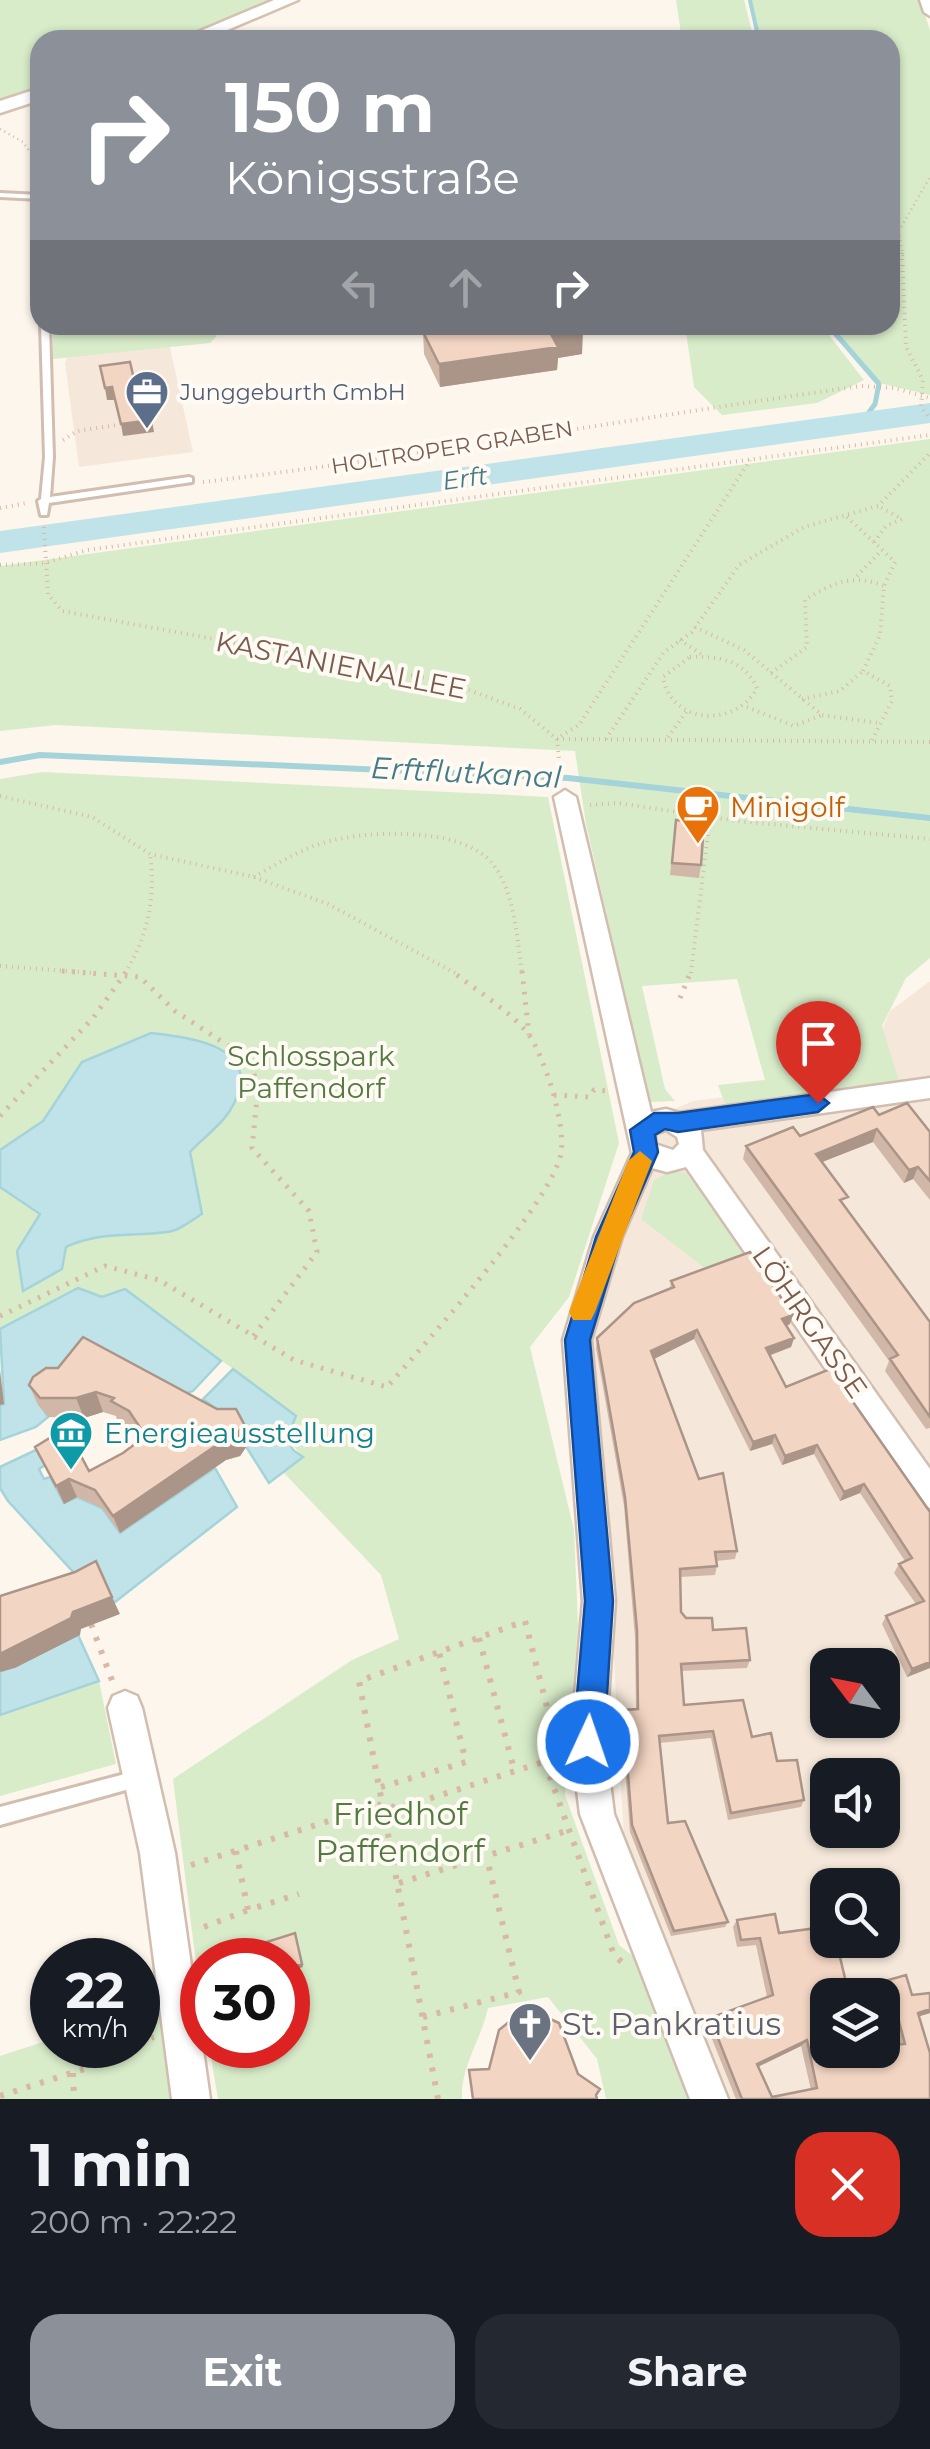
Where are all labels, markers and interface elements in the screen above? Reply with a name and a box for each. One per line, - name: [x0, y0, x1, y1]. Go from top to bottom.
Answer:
- text: 150 m: [225, 64, 435, 150]
- icon: right: [60, 70, 190, 200]
- text: Königsstraße: [225, 150, 520, 205]
- icon: left: [333, 260, 388, 315]
- icon: ahead: [438, 260, 493, 315]
- icon: right: [543, 260, 598, 315]
- office icon: Junggeburth GmbH: [124, 369, 170, 430]
- place label: Junggeburth GmbH: [179, 379, 406, 406]
- street label: HOLTROPER GRABEN: [329, 415, 575, 480]
- water label: Erft: [440, 460, 490, 496]
- street label: KASTANIENALLEE: [213, 624, 469, 706]
- water label: Erftflutkanal: [370, 749, 562, 796]
- cafe icon: Minigolf: [675, 784, 721, 845]
- place label: Minigolf: [730, 790, 846, 824]
- pin: [776, 1001, 861, 1104]
- icon: arrive: [791, 1016, 846, 1071]
- park label: Schlosspark Paffendorf: [227, 1039, 395, 1105]
- street label: LÖHRGASSE: [745, 1240, 875, 1404]
- museum icon: Energieausstellung: [48, 1410, 94, 1471]
- place label: Energieausstellung: [104, 1416, 375, 1450]
- north arrow: [810, 1648, 900, 1738]
- map controls: [810, 1648, 900, 2068]
- position arrow: [536, 1690, 640, 1794]
- button: sound: [810, 1758, 900, 1848]
- park label: Friedhof Paffendorf: [315, 1794, 486, 1870]
- button: search: [810, 1868, 900, 1958]
- speed limit sign: 30: [180, 1938, 310, 2068]
- text: 22: [66, 1960, 125, 2021]
- button: layers: [810, 1978, 900, 2068]
- church icon: St. Pankratius: [507, 2001, 553, 2062]
- place label: St. Pankratius: [562, 2004, 781, 2043]
- text: km/h: [62, 2013, 128, 2043]
- text: 1 min: [30, 2128, 193, 2201]
- button: close: [795, 2132, 900, 2237]
- text: 200 m · 22:22: [30, 2202, 237, 2241]
- button: Exit: [30, 2314, 455, 2429]
- button: Share: [475, 2314, 900, 2429]

